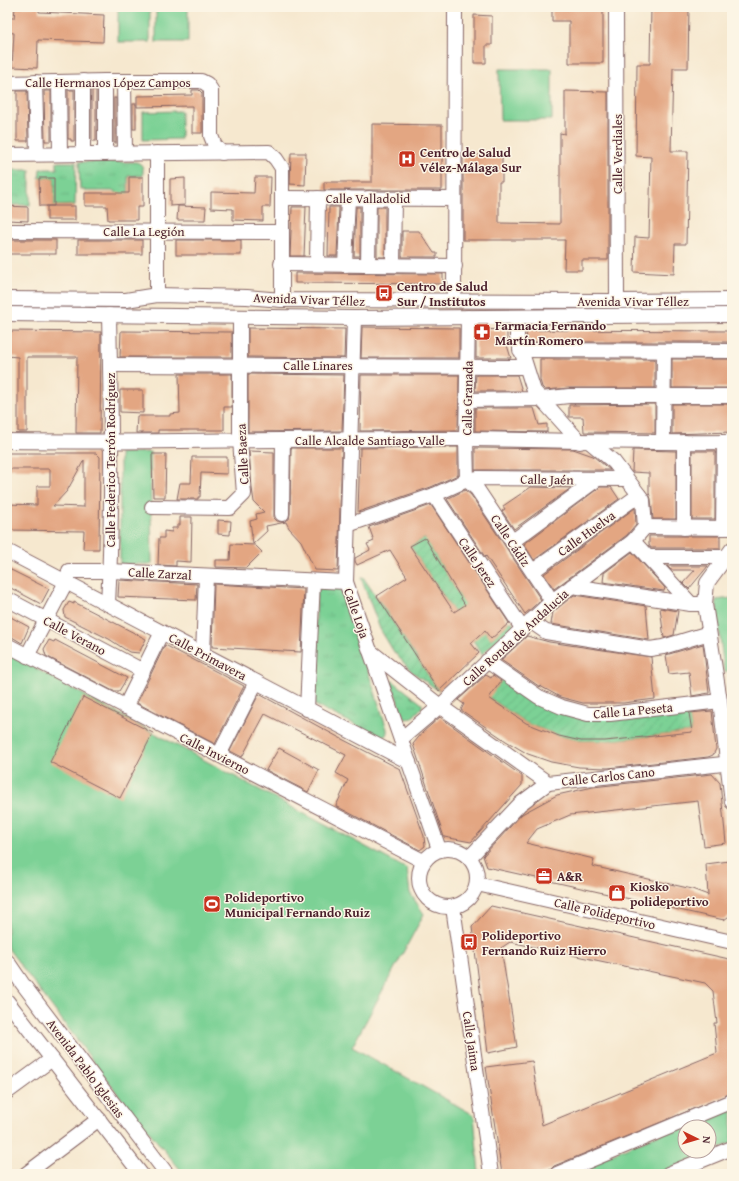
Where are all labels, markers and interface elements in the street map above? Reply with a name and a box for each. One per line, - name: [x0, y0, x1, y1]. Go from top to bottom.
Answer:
- street label: Calle Hermanos López Campos: [25, 73, 191, 92]
- street label: Calle Verdiales: [608, 114, 627, 194]
- place label: Centro de Salud Vélez-Málaga Sur: [420, 143, 522, 177]
- hospital icon: Centro de Salud Vélez-Málaga Sur: [397, 149, 417, 169]
- street label: Calle Valladolid: [326, 189, 410, 208]
- street label: Calle La Legión: [103, 222, 185, 241]
- place label: Centro de Salud Sur / Institutos: [397, 277, 489, 311]
- bus stop icon: Centro de Salud Sur / Institutos: [374, 283, 394, 303]
- street label: Avenida Vivar Téllez: [253, 288, 365, 311]
- street label: Avenida Vivar Téllez: [577, 292, 689, 311]
- place label: Farmacia Fernando Martín Romero: [495, 316, 606, 350]
- pharmacy icon: Farmacia Fernando Martín Romero: [472, 322, 492, 342]
- street label: Calle Linares: [283, 356, 353, 375]
- street label: Calle Granada: [457, 359, 478, 436]
- street label: Calle Federico Terrón Rodríguez: [101, 372, 120, 547]
- street label: Calle Baeza: [231, 422, 254, 485]
- street label: Calle Alcalde Santiago Valle: [295, 431, 445, 450]
- street label: Calle Jaén: [520, 470, 574, 489]
- street label: Calle Huelva: [554, 505, 620, 561]
- street label: Calle Cádiz: [486, 511, 535, 570]
- street label: Calle Jerez: [454, 533, 501, 591]
- street label: Calle Zarzal: [128, 562, 192, 585]
- street label: Calle Ronda de Andalucia: [458, 584, 573, 690]
- street label: Calle Loja: [339, 585, 374, 642]
- street label: Calle Verano: [40, 611, 110, 660]
- street label: Calle Primavera: [165, 628, 251, 685]
- street label: Calle La Peseta: [592, 697, 675, 723]
- street label: Calle Invierno: [176, 728, 253, 779]
- street label: Calle Carlos Cano: [561, 762, 656, 791]
- office icon: A&R: [534, 866, 554, 886]
- place label: A&R: [557, 867, 583, 886]
- place label: Kiosko polideportivo: [630, 877, 709, 911]
- shop icon: Kiosko polideportivo: [607, 883, 627, 903]
- place label: Polideportivo Municipal Fernando Ruiz: [225, 888, 370, 922]
- street label: Calle Polideportivo: [552, 893, 658, 934]
- sports icon: Polideportivo Municipal Fernando Ruiz: [202, 894, 222, 914]
- place label: Polideportivo Fernando Ruiz Hierro: [482, 926, 607, 960]
- bus stop icon: Polideportivo Fernando Ruiz Hierro: [459, 932, 479, 952]
- street label: Calle Jaima: [458, 1010, 485, 1073]
- street label: Avenida Pablo Iglesias: [42, 1015, 129, 1122]
- north arrow: [677, 1119, 717, 1159]
- text: N: [699, 1136, 715, 1145]

